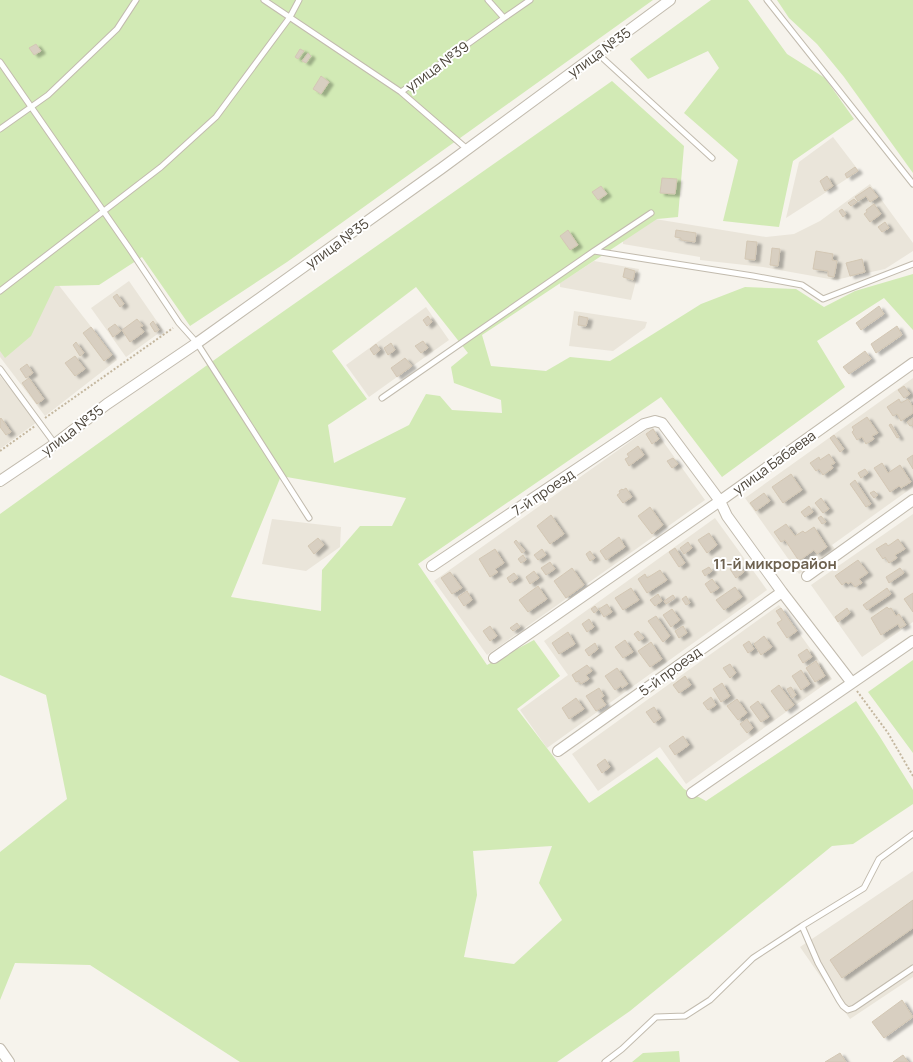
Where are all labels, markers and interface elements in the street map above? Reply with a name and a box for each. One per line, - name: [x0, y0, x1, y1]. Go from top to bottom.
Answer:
- street label: улица №35: [564, 23, 634, 81]
- street label: улица №39: [401, 36, 473, 96]
- street label: улица №35: [302, 214, 372, 272]
- street label: улица №35: [37, 400, 107, 460]
- street label: улица Бабаева: [729, 426, 819, 498]
- street label: 7-й проезд: [508, 464, 578, 520]
- district label: 11-й микрорайон: [713, 553, 837, 574]
- street label: 5-й проезд: [635, 642, 705, 700]

